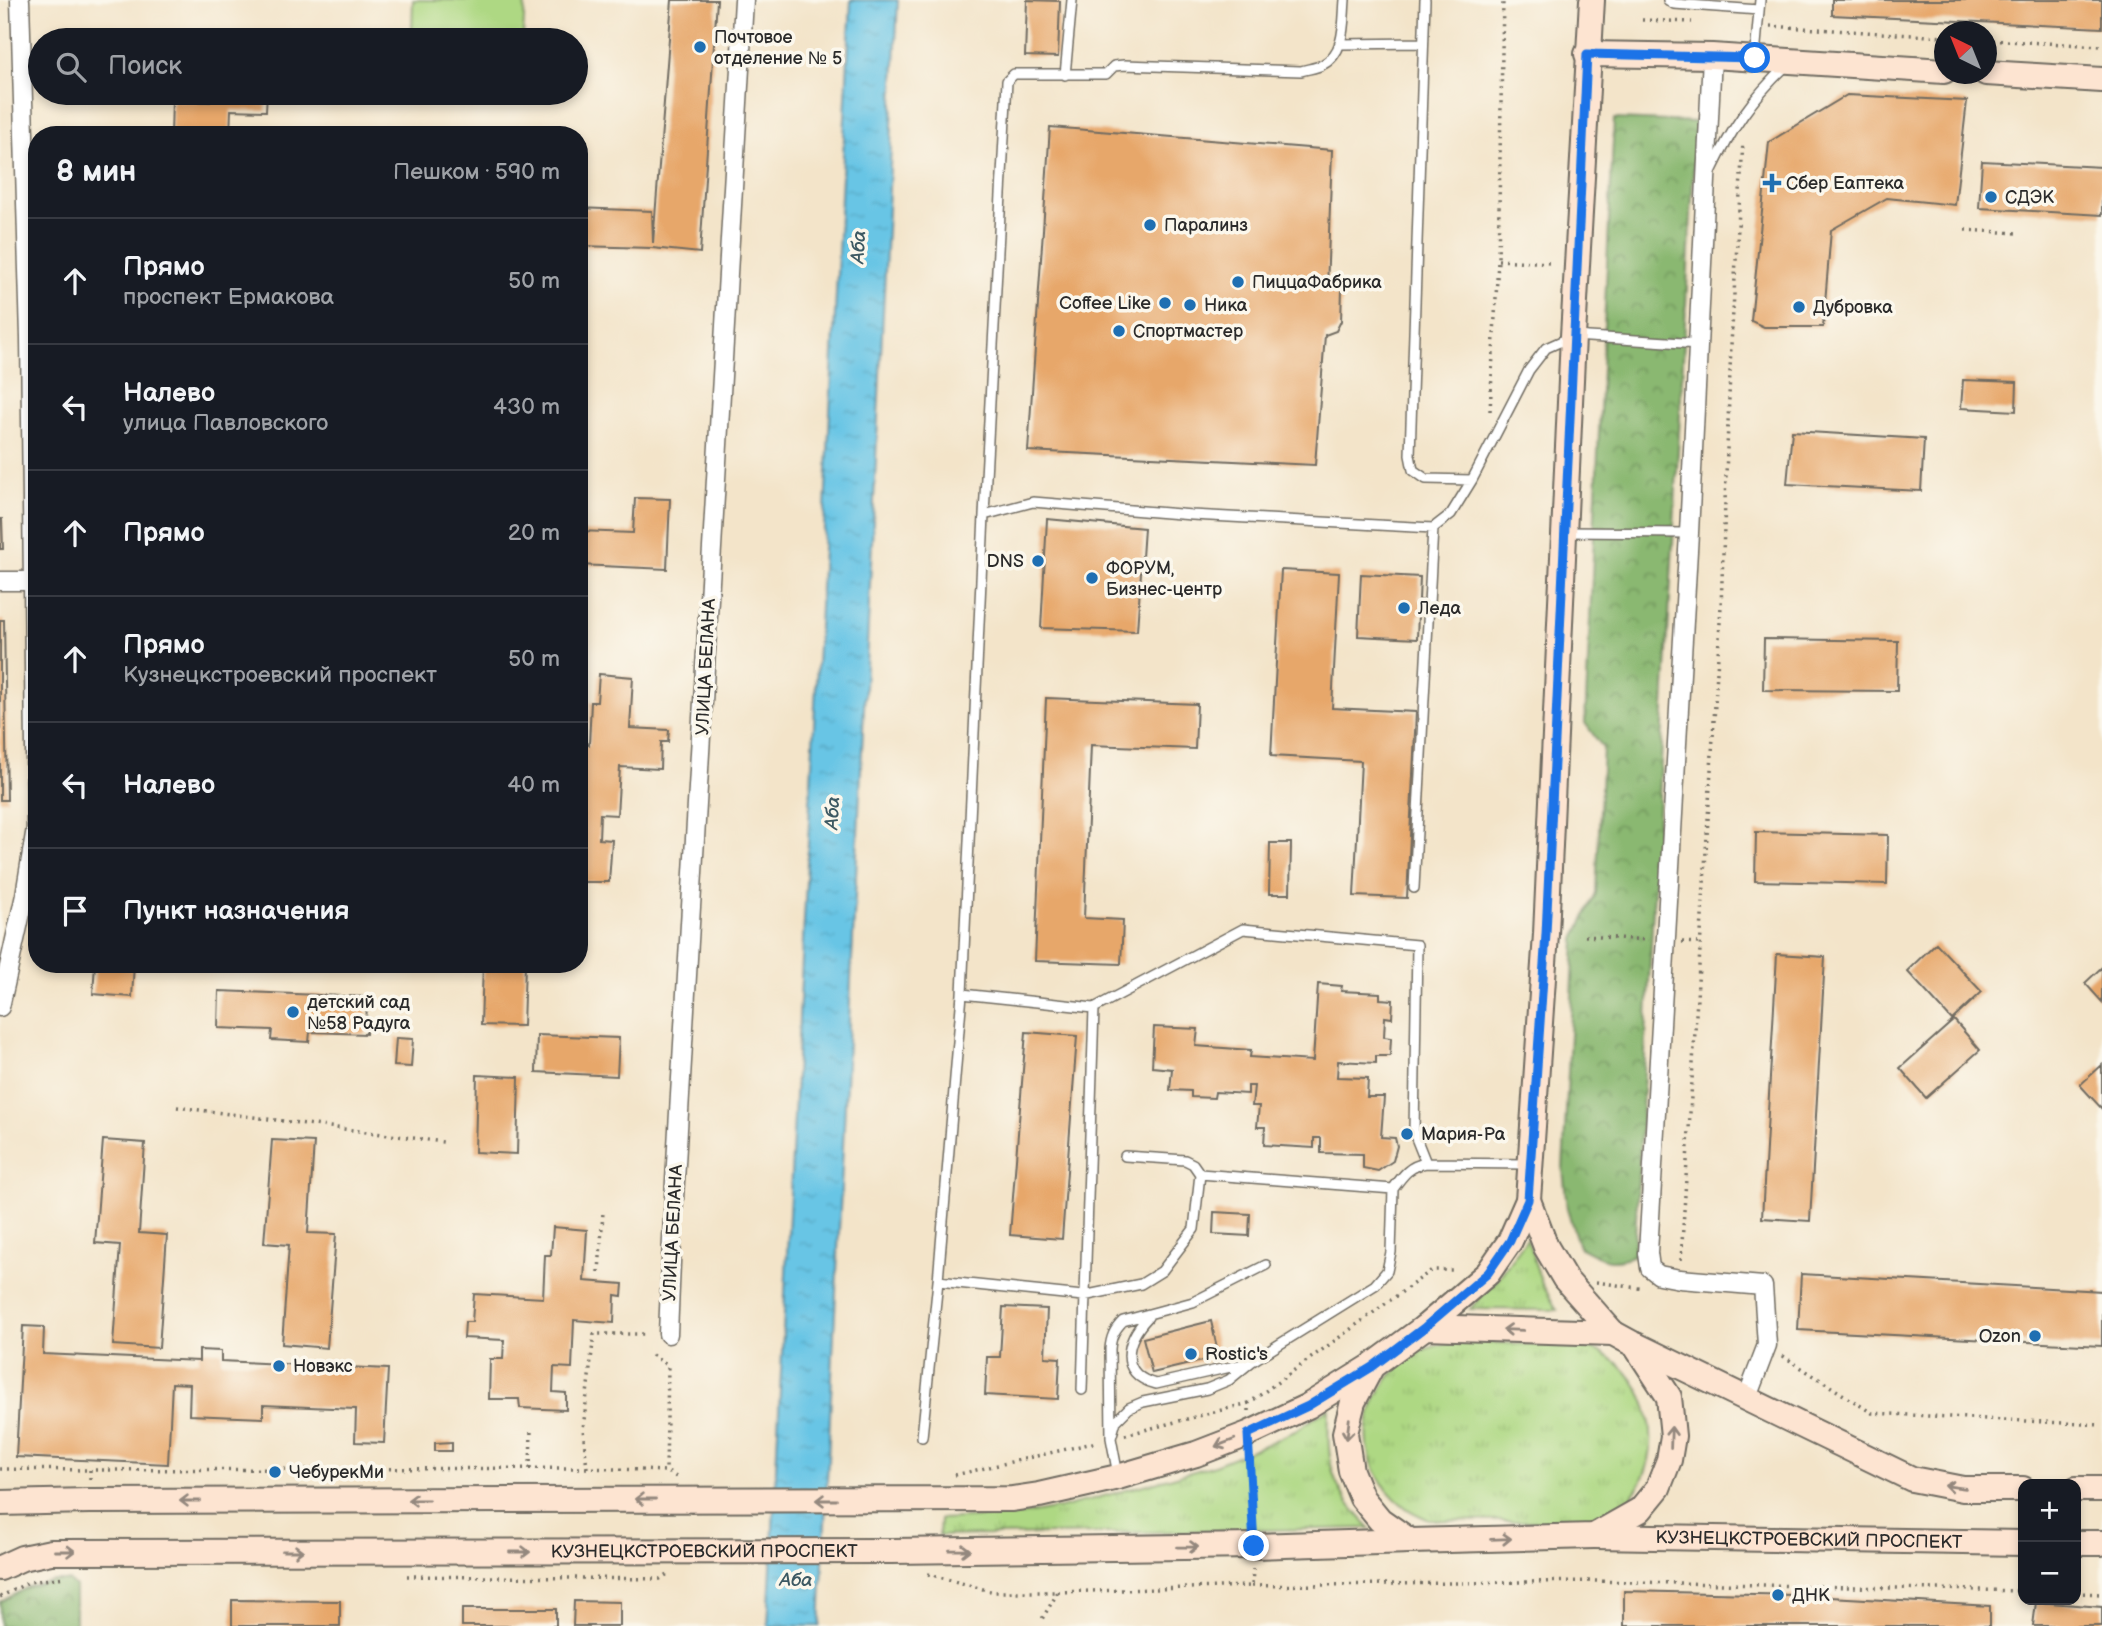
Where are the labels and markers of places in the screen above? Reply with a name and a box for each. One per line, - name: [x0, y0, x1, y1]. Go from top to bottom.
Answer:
- place label: Почтовое отделение № 5: [714, 27, 842, 69]
- marker: Почтовое отделение № 5: [692, 39, 708, 55]
- place label: Сбер Еаптека: [1786, 173, 1905, 194]
- marker: Сбер Еаптека: [1764, 175, 1780, 191]
- place label: СДЭК: [2005, 187, 2054, 208]
- marker: СДЭК: [1983, 189, 1999, 205]
- place label: Паралинз: [1164, 215, 1248, 236]
- marker: Паралинз: [1142, 217, 1158, 233]
- place label: ПиццаФабрика: [1252, 272, 1382, 293]
- marker: ПиццаФабрика: [1230, 274, 1246, 290]
- place label: Coffee Like: [1059, 293, 1151, 314]
- marker: Coffee Like: [1157, 295, 1173, 311]
- place label: Ника: [1204, 295, 1248, 316]
- marker: Ника: [1182, 297, 1198, 313]
- place label: Дубровка: [1813, 297, 1893, 318]
- marker: Дубровка: [1791, 299, 1807, 315]
- place label: Спортмастер: [1133, 321, 1243, 342]
- marker: Спортмастер: [1111, 323, 1127, 339]
- place label: DNS: [986, 551, 1024, 572]
- marker: DNS: [1030, 553, 1046, 569]
- place label: ФОРУМ, Бизнес-центр: [1106, 558, 1222, 600]
- marker: ФОРУМ, Бизнес-центр: [1084, 570, 1100, 586]
- place label: Леда: [1417, 598, 1461, 619]
- marker: Леда: [1396, 600, 1412, 616]
- place label: детский сад №58 Радуга: [307, 992, 411, 1034]
- marker: детский сад №58 Радуга: [285, 1004, 301, 1020]
- place label: Мария-Ра: [1421, 1124, 1506, 1145]
- marker: Мария-Ра: [1399, 1126, 1415, 1142]
- place label: Ozon: [1979, 1326, 2021, 1347]
- marker: Ozon: [2027, 1328, 2043, 1344]
- place label: Rostic's: [1205, 1344, 1268, 1365]
- marker: Rostic's: [1183, 1346, 1199, 1362]
- place label: Новэкс: [293, 1356, 353, 1377]
- marker: Новэкс: [271, 1358, 287, 1374]
- place label: ЧебурекМи: [289, 1462, 384, 1483]
- marker: ЧебурекМи: [267, 1464, 283, 1480]
- place label: ДНК: [1792, 1585, 1830, 1606]
- marker: ДНК: [1770, 1587, 1786, 1603]

